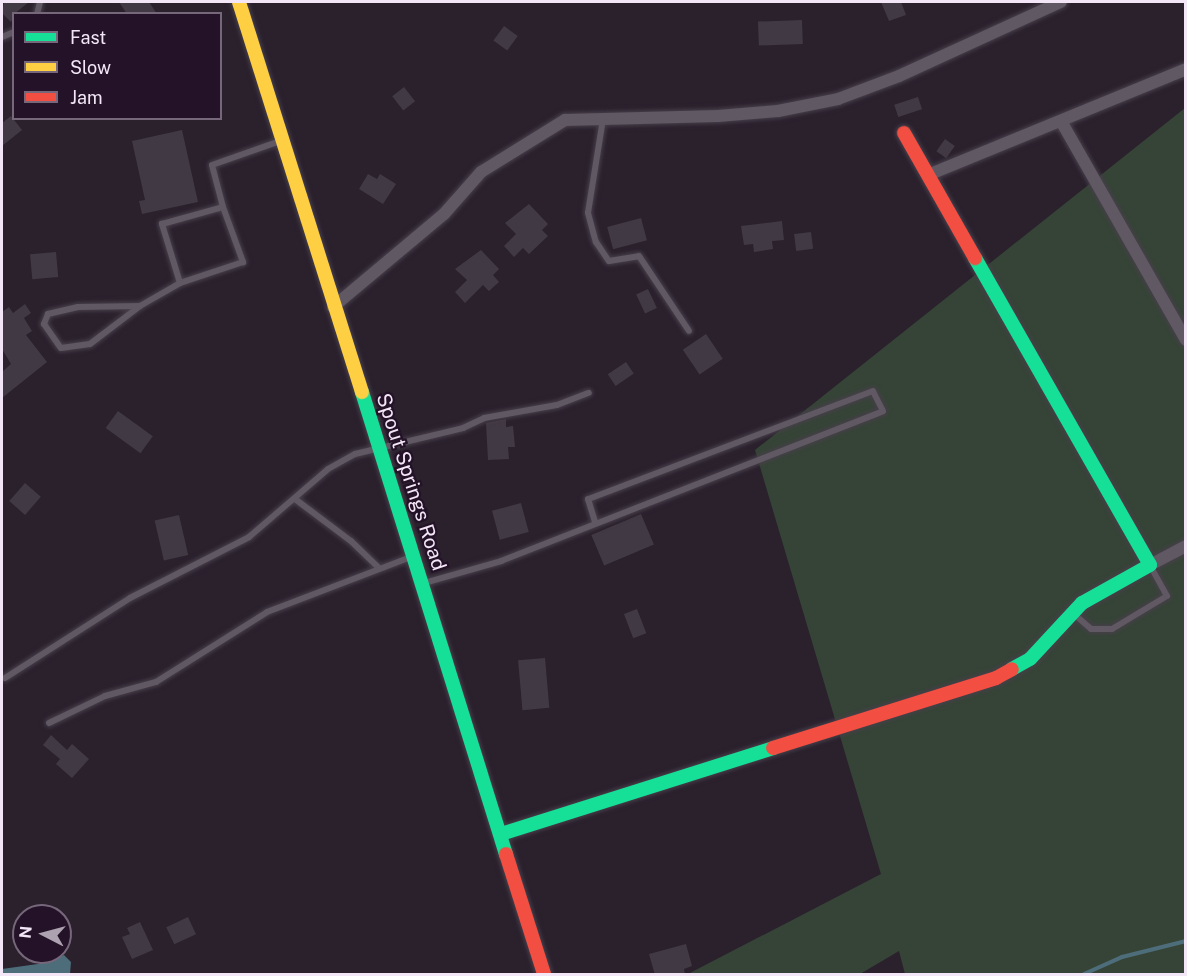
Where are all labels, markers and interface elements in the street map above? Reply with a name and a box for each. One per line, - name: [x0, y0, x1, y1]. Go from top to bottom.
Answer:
- legend: [12, 12, 222, 120]
- text: Fast: [70, 27, 106, 48]
- text: Slow: [70, 57, 111, 78]
- text: Jam: [70, 87, 103, 108]
- street label: Spout Springs Road: [371, 390, 451, 574]
- north arrow: [12, 904, 72, 964]
- text: N: [15, 925, 36, 939]

